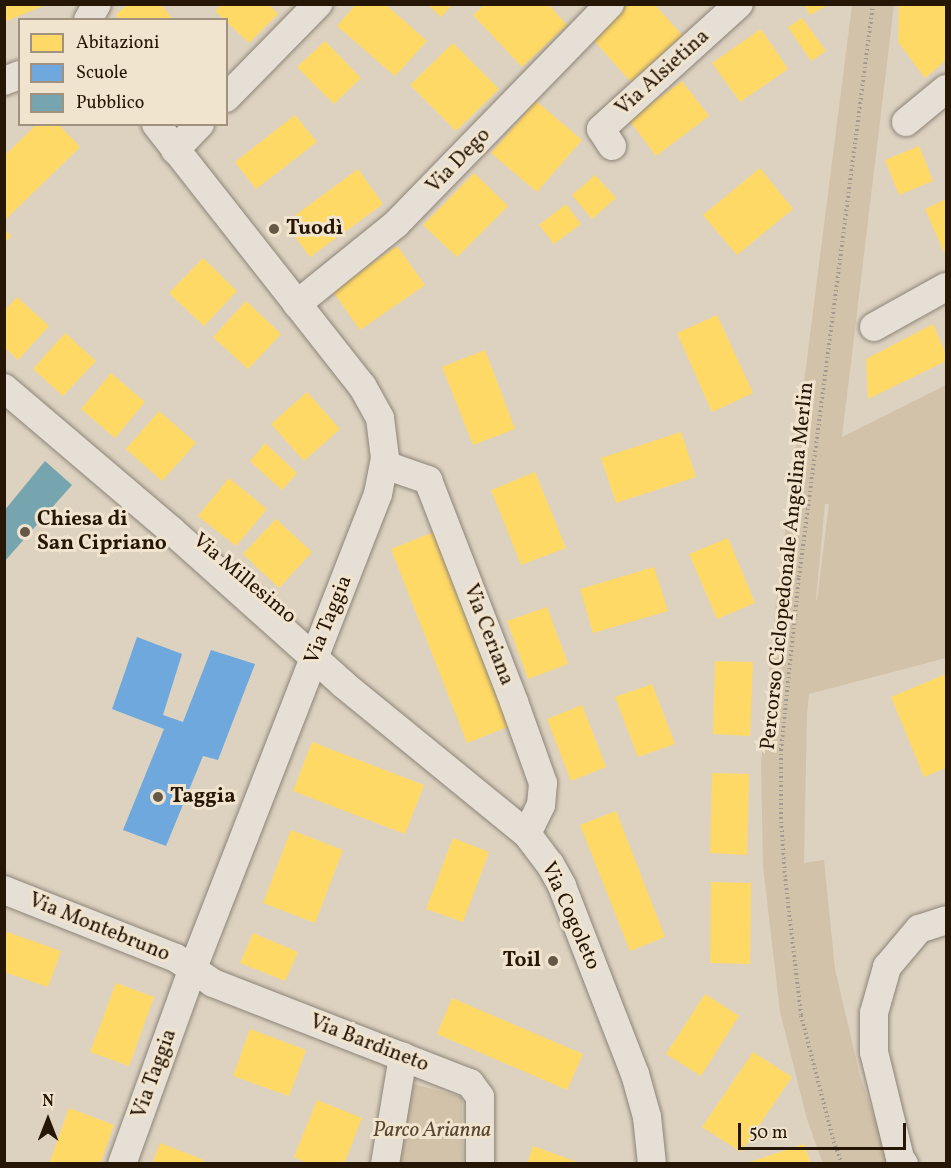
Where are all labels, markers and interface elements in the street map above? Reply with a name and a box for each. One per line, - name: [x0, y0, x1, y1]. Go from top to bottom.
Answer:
- legend: [18, 18, 228, 126]
- street label: Via Alsietina: [611, 24, 715, 122]
- text: Abitazioni: [76, 31, 159, 56]
- text: Scuole: [76, 61, 127, 86]
- text: Pubblico: [76, 91, 144, 116]
- street label: Via Dego: [422, 123, 496, 199]
- place label: Tuodì: [286, 216, 343, 242]
- marker: Tuodì: [267, 222, 281, 236]
- street label: Percorso Ciclopedonale Angelina Merlin: [756, 381, 820, 751]
- place label: Chiesa di San Cipriano: [37, 507, 167, 557]
- marker: Chiesa di San Cipriano: [18, 525, 32, 539]
- street label: Via Millesimo: [187, 528, 301, 630]
- street label: Via Taggia: [300, 572, 358, 668]
- street label: Via Ceriana: [457, 581, 519, 689]
- place label: Taggia: [170, 784, 236, 810]
- marker: Taggia: [151, 790, 165, 804]
- street label: Via Cogoleto: [535, 858, 605, 974]
- street label: Via Montebruno: [25, 888, 173, 968]
- place label: Toil: [503, 948, 541, 974]
- marker: Toil: [546, 954, 560, 968]
- street label: Via Bardineto: [306, 1010, 432, 1078]
- street label: Via Taggia: [127, 1025, 183, 1123]
- north arrow: [18, 1090, 78, 1150]
- text: N: [42, 1091, 54, 1113]
- scale bar: [741, 1111, 909, 1149]
- park label: Parco Arianna: [373, 1118, 491, 1144]
- text: 50 m: [749, 1121, 788, 1146]

